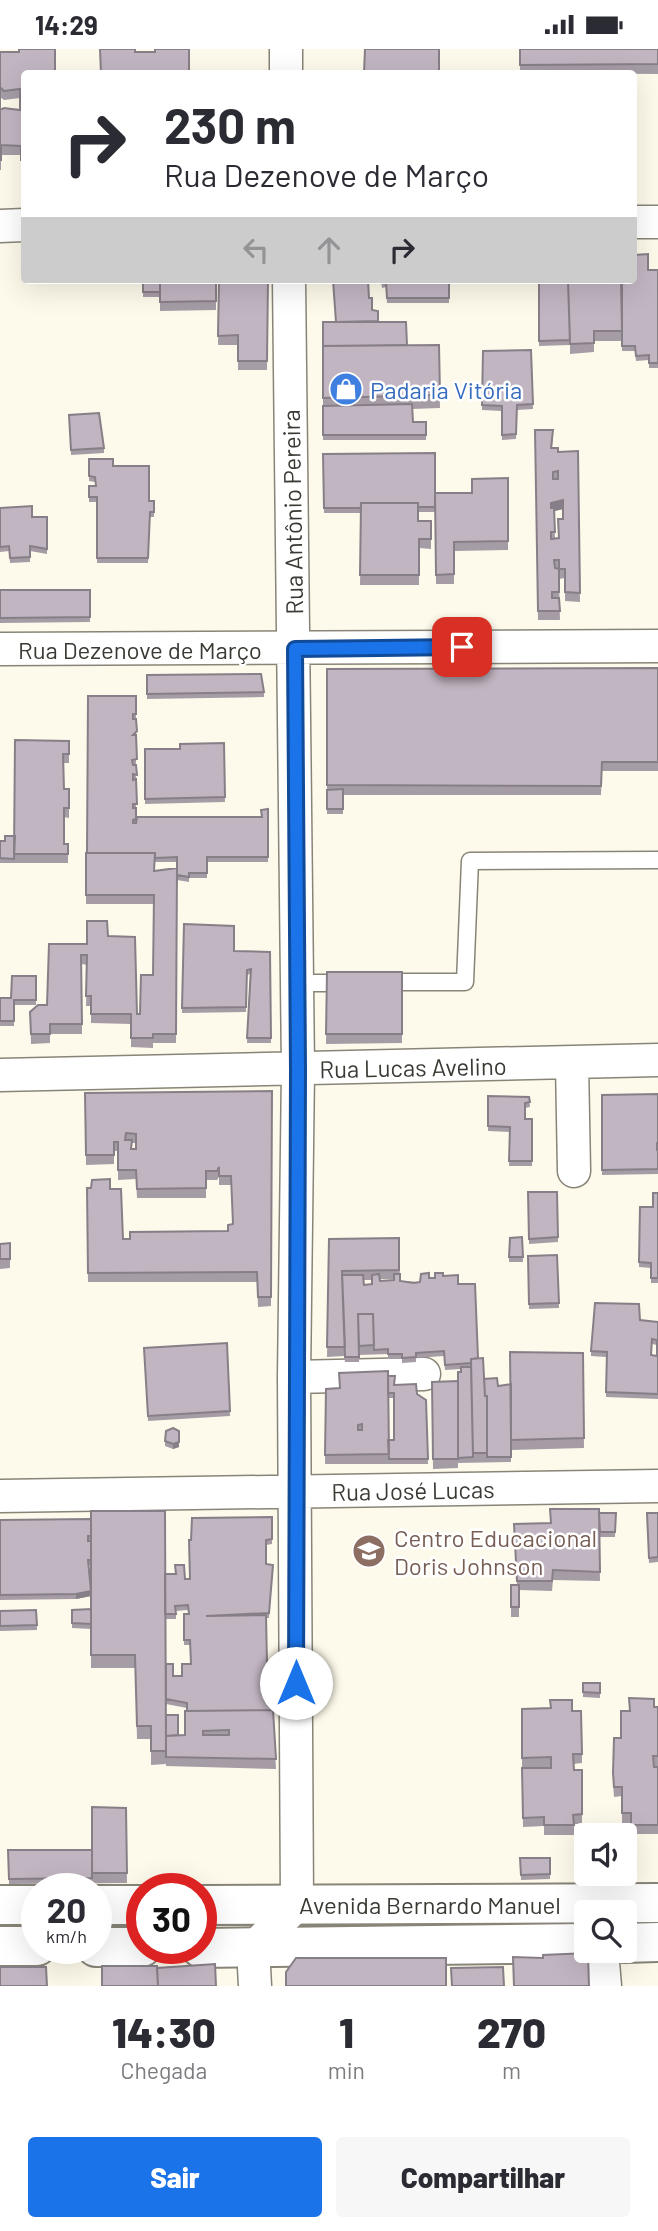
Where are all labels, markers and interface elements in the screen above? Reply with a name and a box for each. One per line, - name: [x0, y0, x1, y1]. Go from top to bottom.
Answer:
- text: 14:29: [35, 9, 98, 40]
- text: 230 m: [164, 95, 296, 154]
- icon: right: [49, 98, 140, 189]
- text: Rua Dezenove de Março: [164, 155, 489, 193]
- icon: left: [237, 231, 275, 269]
- icon: ahead: [310, 231, 348, 269]
- icon: right: [383, 231, 421, 269]
- shop icon: Padaria Vitória: [327, 370, 365, 408]
- place label: Padaria Vitória: [370, 375, 522, 404]
- street label: Rua Antônio Pereira: [276, 409, 308, 615]
- pin: [432, 617, 492, 677]
- icon: arrive: [443, 628, 481, 666]
- street label: Rua Dezenove de Março: [18, 635, 262, 664]
- street label: Rua Lucas Avelino: [319, 1051, 507, 1083]
- street label: Rua José Lucas: [331, 1474, 495, 1506]
- place label: Centro Educacional Doris Johnson: [394, 1523, 597, 1580]
- school or university icon: Centro Educacional Doris Johnson: [350, 1532, 388, 1570]
- position arrow: [259, 1646, 333, 1720]
- map controls: [574, 1823, 637, 1963]
- button: sound: [574, 1823, 637, 1886]
- speed limit sign: 30: [126, 1873, 217, 1964]
- text: 20: [47, 1888, 86, 1930]
- street label: Avenida Bernardo Manuel: [299, 1890, 561, 1919]
- button: search: [574, 1900, 637, 1963]
- text: km/h: [46, 1925, 87, 1947]
- text: 14:30: [112, 2006, 216, 2056]
- text: 1: [339, 2006, 354, 2056]
- text: 270: [477, 2006, 546, 2056]
- text: Chegada: [120, 2056, 207, 2084]
- text: min: [328, 2056, 365, 2084]
- text: m: [502, 2056, 521, 2084]
- button: Sair: [28, 2137, 322, 2217]
- button: Compartilhar: [336, 2137, 630, 2217]

